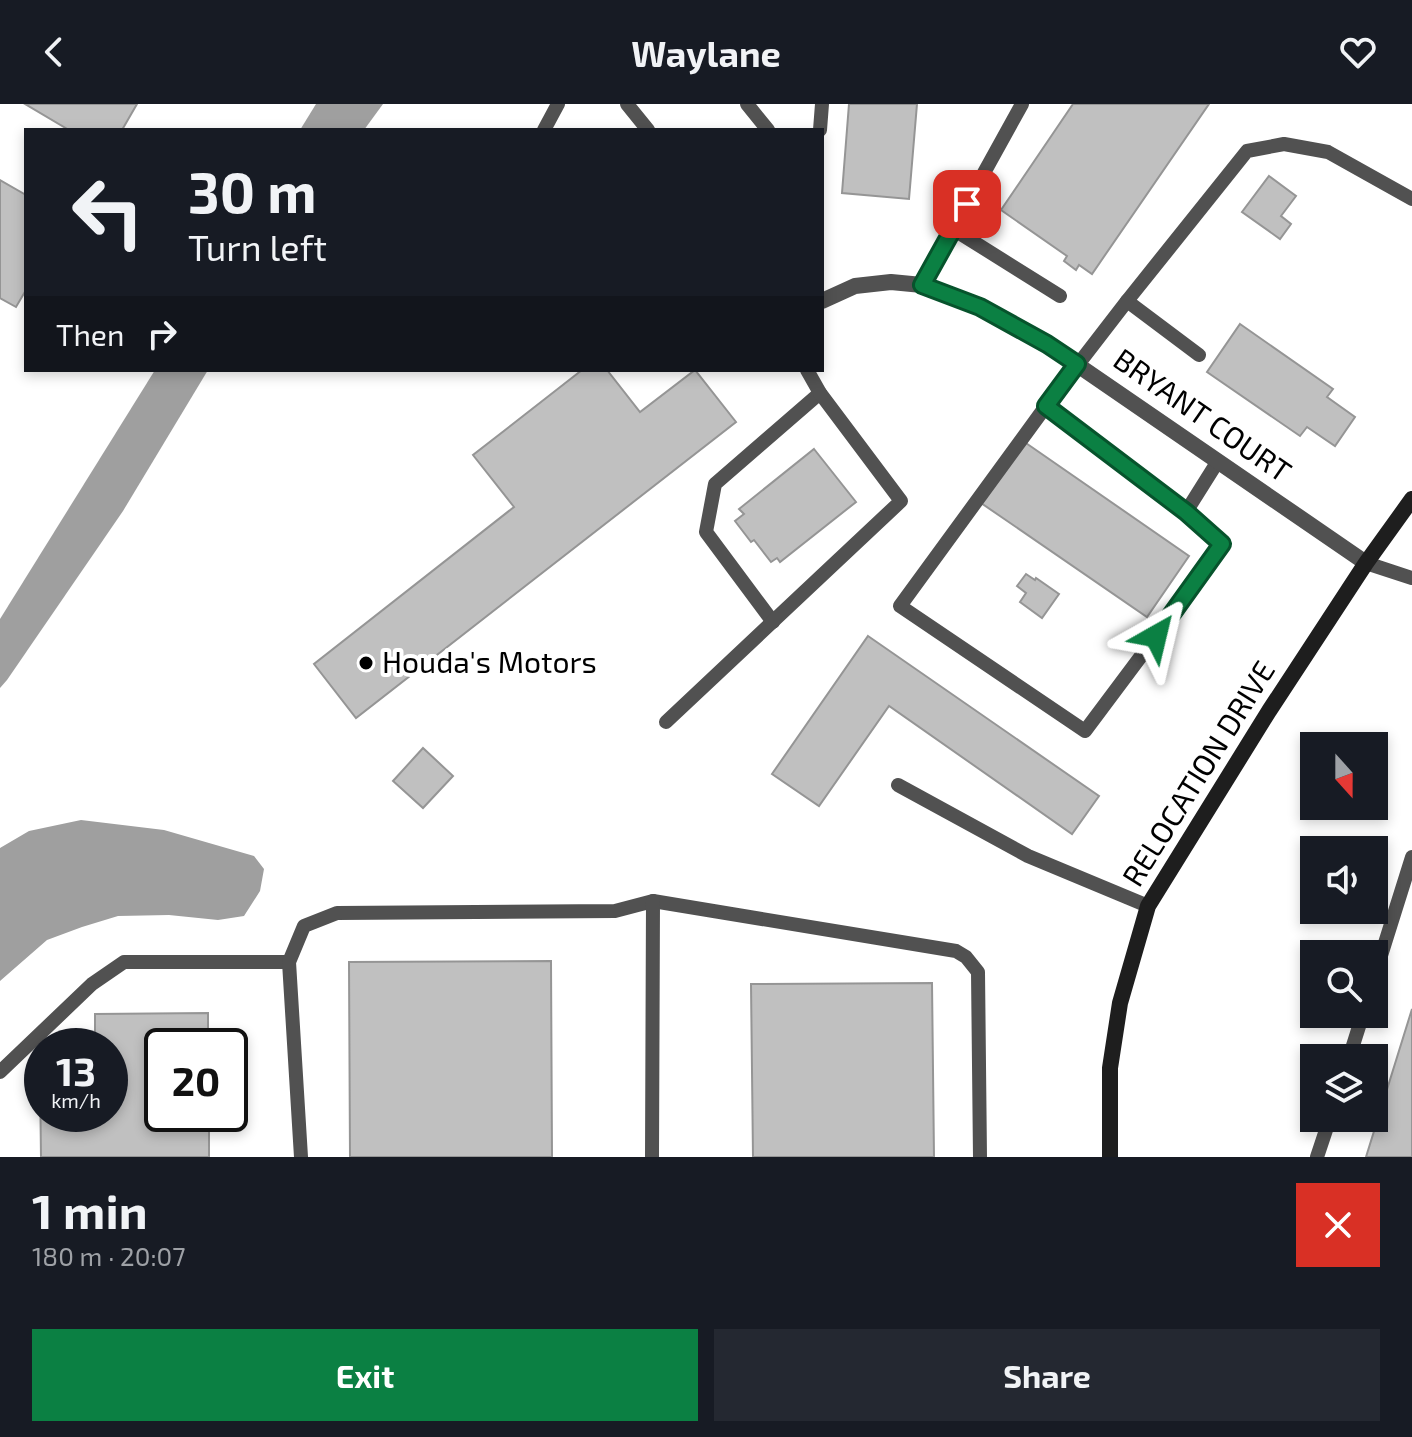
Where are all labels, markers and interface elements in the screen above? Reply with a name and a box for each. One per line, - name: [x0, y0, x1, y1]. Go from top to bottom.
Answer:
- icon: back: [32, 30, 76, 74]
- icon: heart: [1336, 30, 1380, 74]
- text: Waylane: [631, 31, 781, 74]
- text: 30 m: [188, 157, 317, 224]
- icon: left: [56, 160, 160, 264]
- pin: [933, 170, 1001, 238]
- icon: arrive: [945, 182, 989, 226]
- text: Turn left: [188, 225, 327, 268]
- icon: right: [140, 312, 184, 356]
- text: Then: [56, 316, 124, 352]
- street label: BRYANT COURT: [1108, 340, 1299, 489]
- position arrow: [1114, 594, 1198, 678]
- place label: Houda's Motors: [382, 643, 597, 679]
- marker: Houda's Motors: [357, 654, 375, 672]
- street label: RELOCATION DRIVE: [1113, 654, 1281, 892]
- north arrow: [1300, 732, 1388, 820]
- map controls: [1300, 732, 1388, 1132]
- button: sound: [1300, 836, 1388, 924]
- button: search: [1300, 940, 1388, 1028]
- speed limit sign: 20: [144, 1028, 248, 1132]
- button: layers: [1300, 1044, 1388, 1132]
- text: 13: [56, 1046, 96, 1094]
- text: km/h: [51, 1088, 101, 1112]
- text: 1 min: [32, 1181, 148, 1239]
- button: close: [1296, 1183, 1380, 1267]
- text: 180 m · 20:07: [32, 1240, 186, 1271]
- button: Exit: [32, 1329, 698, 1421]
- button: Share: [714, 1329, 1380, 1421]

